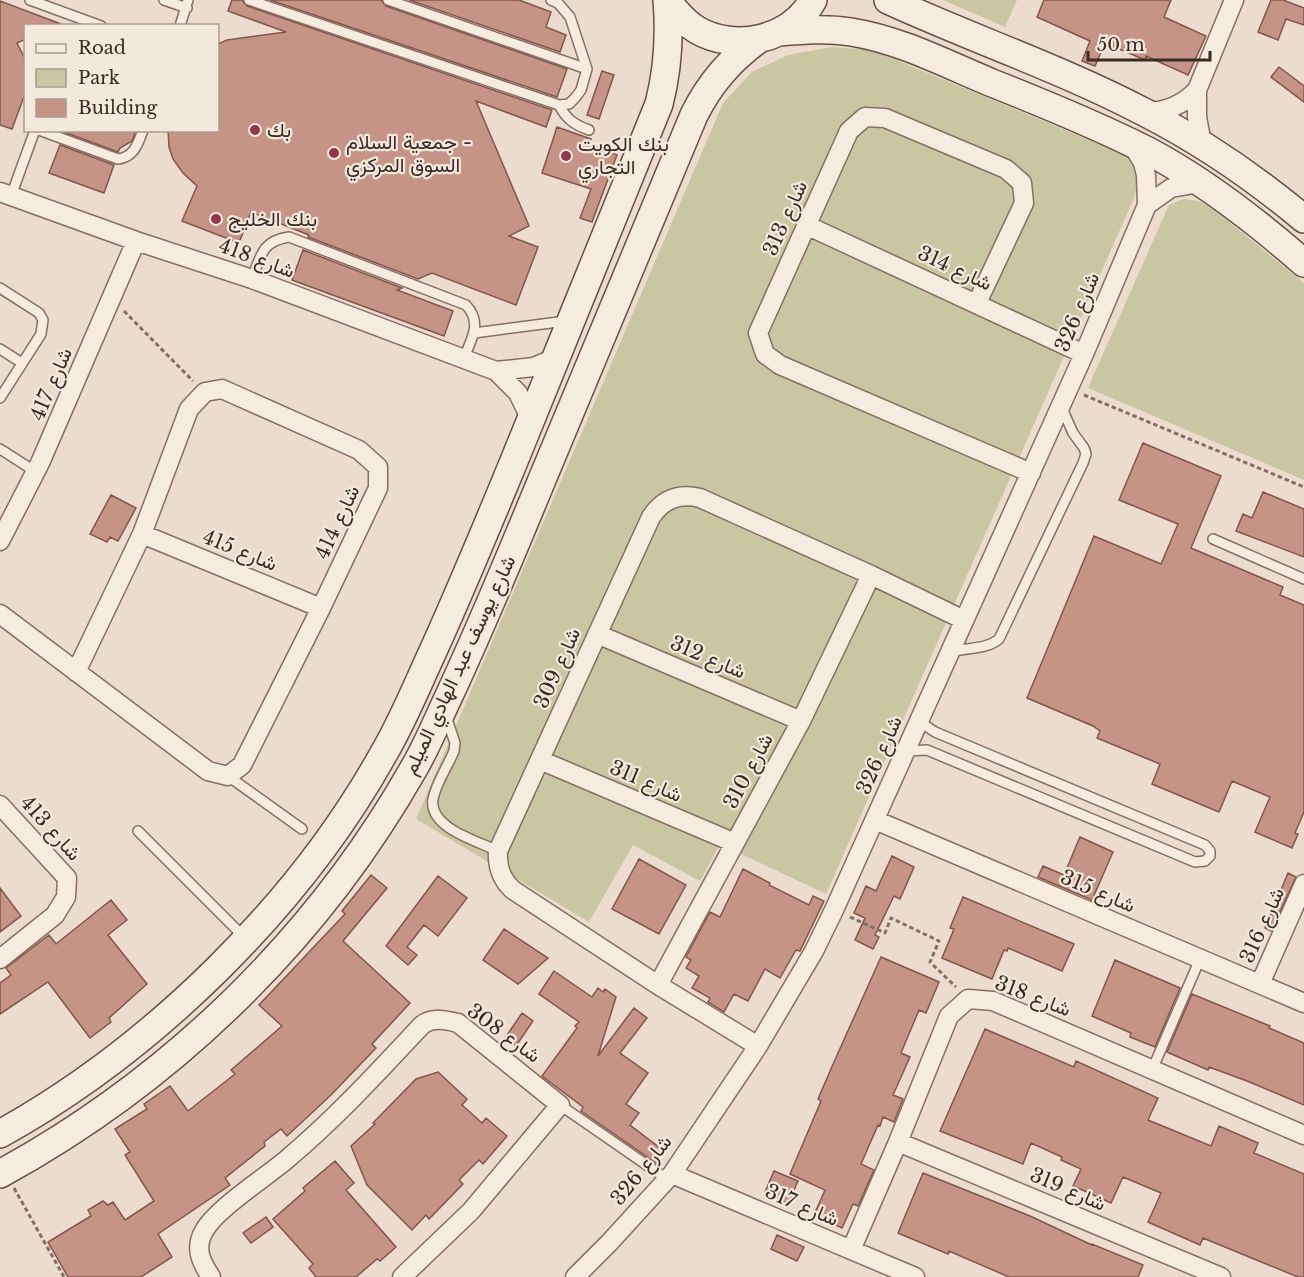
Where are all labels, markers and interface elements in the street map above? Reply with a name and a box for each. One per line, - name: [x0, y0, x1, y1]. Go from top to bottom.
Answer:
- legend: [24, 24, 219, 132]
- scale bar: [1088, 24, 1210, 62]
- text: 50 m: [1097, 34, 1145, 56]
- text: Road: [78, 37, 126, 59]
- text: Park: [78, 67, 120, 89]
- text: Building: [78, 97, 157, 119]
- place label: بك: [267, 118, 291, 142]
- marker: بك: [248, 123, 262, 137]
- place label: جمعية السلام - السوق المركزي: [346, 130, 472, 182]
- place label: بنك الكويت التجاري: [578, 132, 669, 184]
- marker: جمعية السلام - السوق المركزي: [327, 146, 341, 160]
- marker: بنك الكويت التجاري: [559, 149, 573, 163]
- street label: شارع 313: [758, 177, 814, 260]
- place label: بنك الخليج: [228, 207, 317, 233]
- marker: بنك الخليج: [209, 212, 223, 226]
- street label: شارع 418: [215, 233, 298, 285]
- street label: شارع 314: [913, 240, 996, 297]
- street label: شارع 326: [1050, 269, 1106, 356]
- street label: شارع 417: [25, 344, 79, 425]
- street label: شارع 414: [310, 481, 366, 563]
- street label: شارع 415: [199, 524, 281, 578]
- street label: شارع يوسف عبد الهادي الميلم: [398, 552, 525, 781]
- street label: شارع 309: [529, 624, 587, 713]
- street label: شارع 312: [666, 630, 749, 685]
- street label: شارع 326: [851, 712, 909, 799]
- street label: شارع 310: [718, 729, 779, 814]
- street label: شارع 311: [605, 755, 686, 809]
- street label: شارع 413: [14, 791, 86, 867]
- street label: شارع 315: [1056, 865, 1139, 919]
- street label: شارع 316: [1235, 884, 1291, 967]
- street label: شارع 318: [991, 971, 1074, 1023]
- street label: شارع 308: [462, 998, 545, 1069]
- street label: شارع 326: [605, 1130, 678, 1211]
- street label: شارع 319: [1026, 1162, 1110, 1218]
- street label: شارع 317: [761, 1179, 842, 1233]

